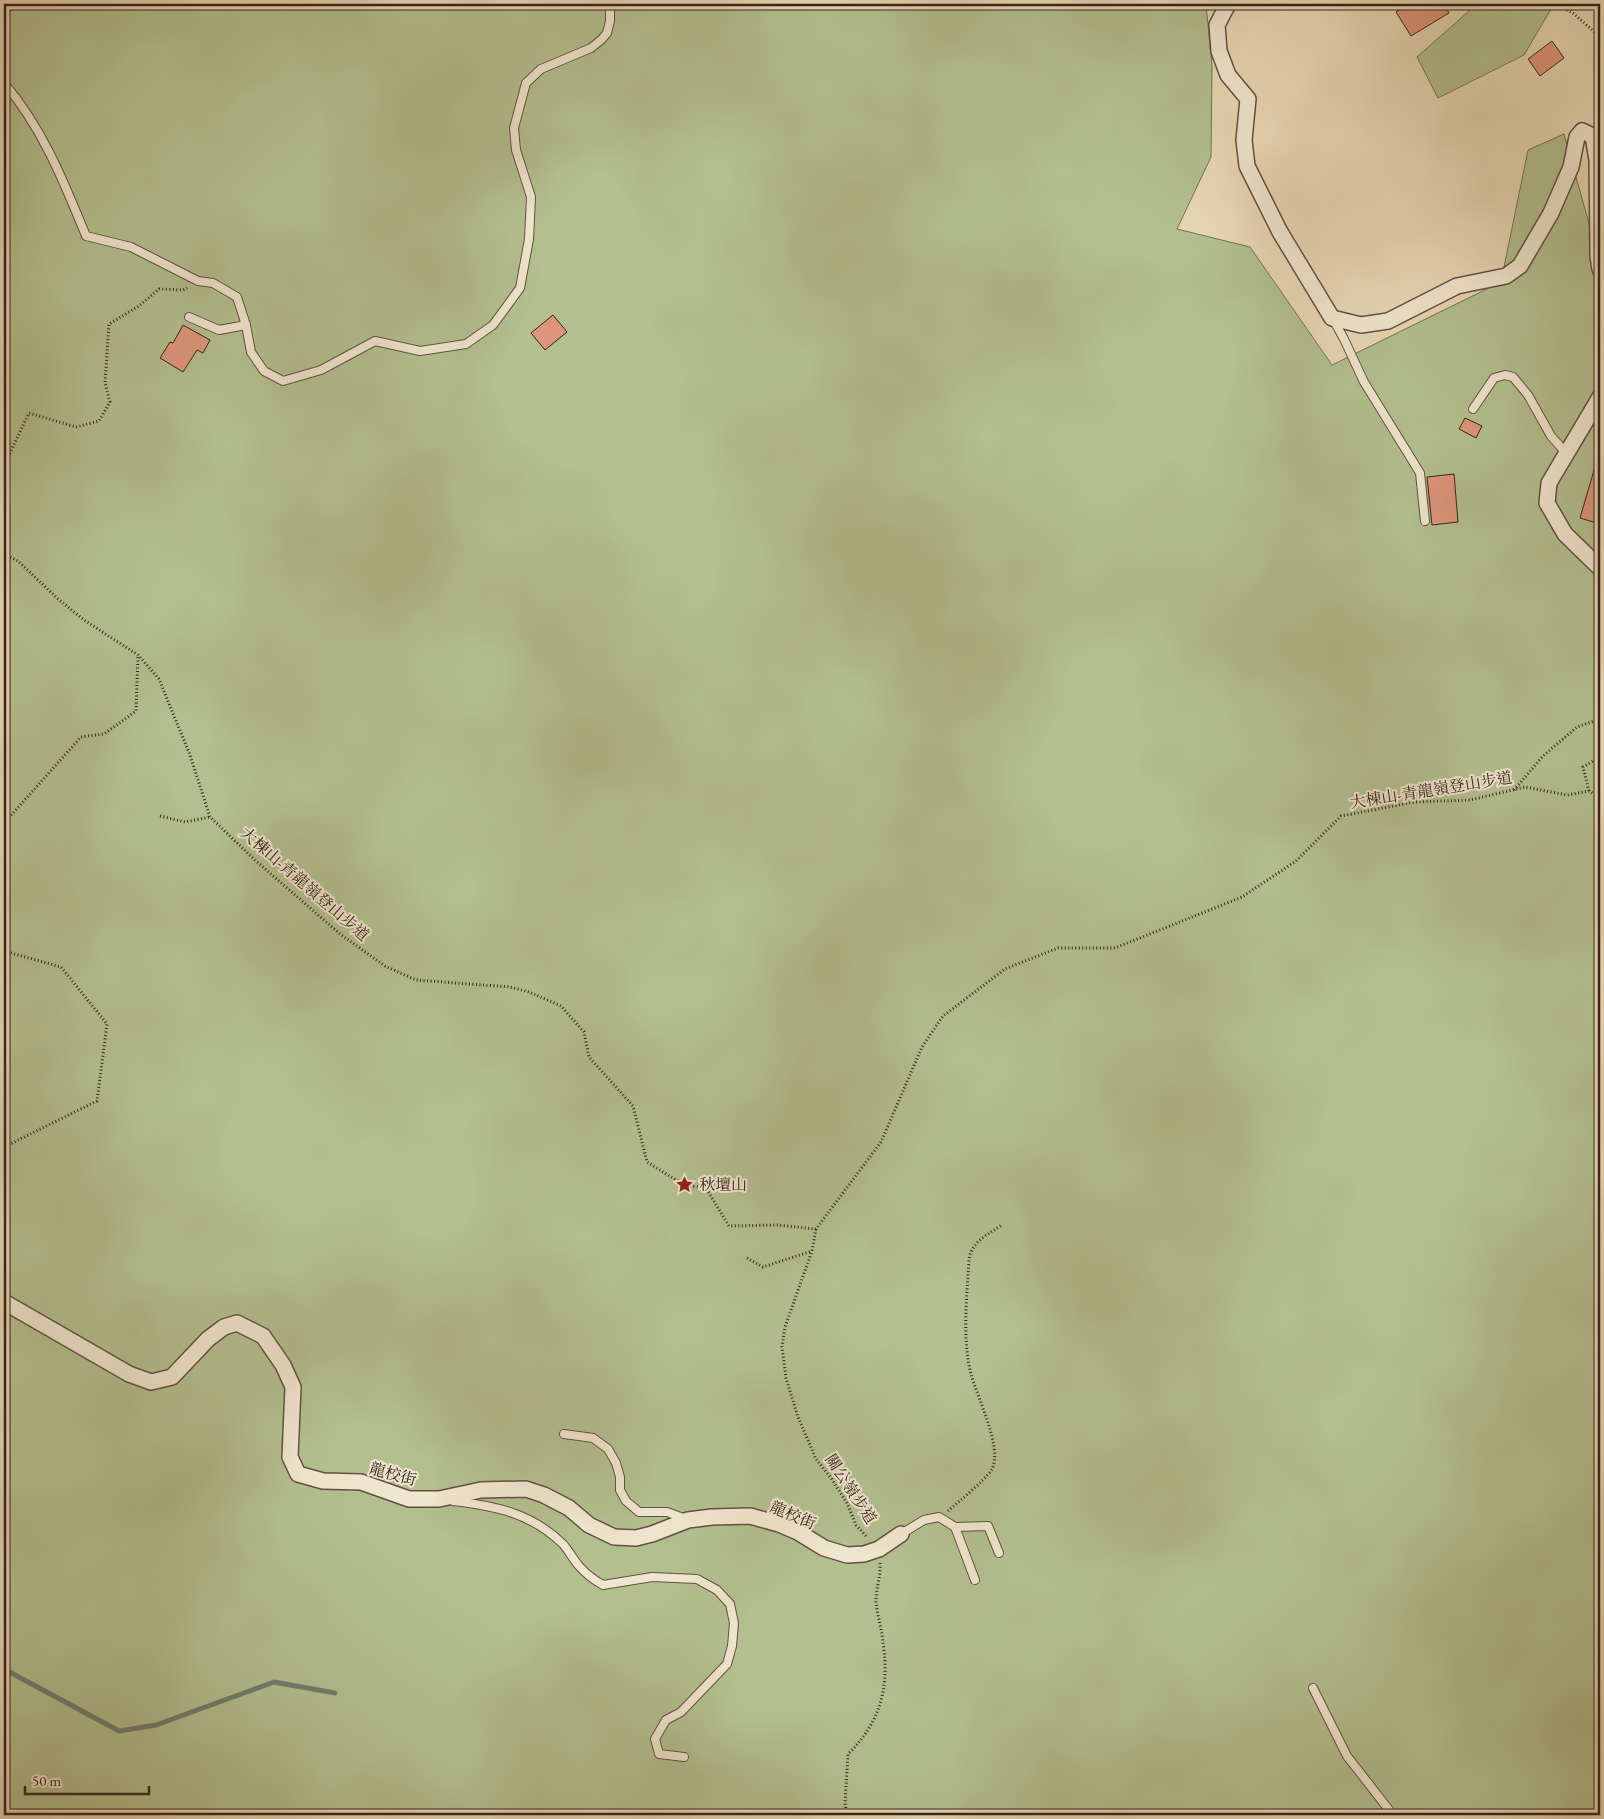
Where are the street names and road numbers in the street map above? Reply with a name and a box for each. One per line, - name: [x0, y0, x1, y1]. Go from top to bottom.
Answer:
- street label: 大棟山-青龍嶺登山步道: [1348, 767, 1514, 813]
- street label: 大棟山-青龍嶺登山步道: [236, 822, 374, 946]
- street label: 關公嶺步道: [820, 1450, 882, 1528]
- street label: 龍校街: [367, 1458, 419, 1490]
- street label: 龍校街: [767, 1496, 819, 1534]

